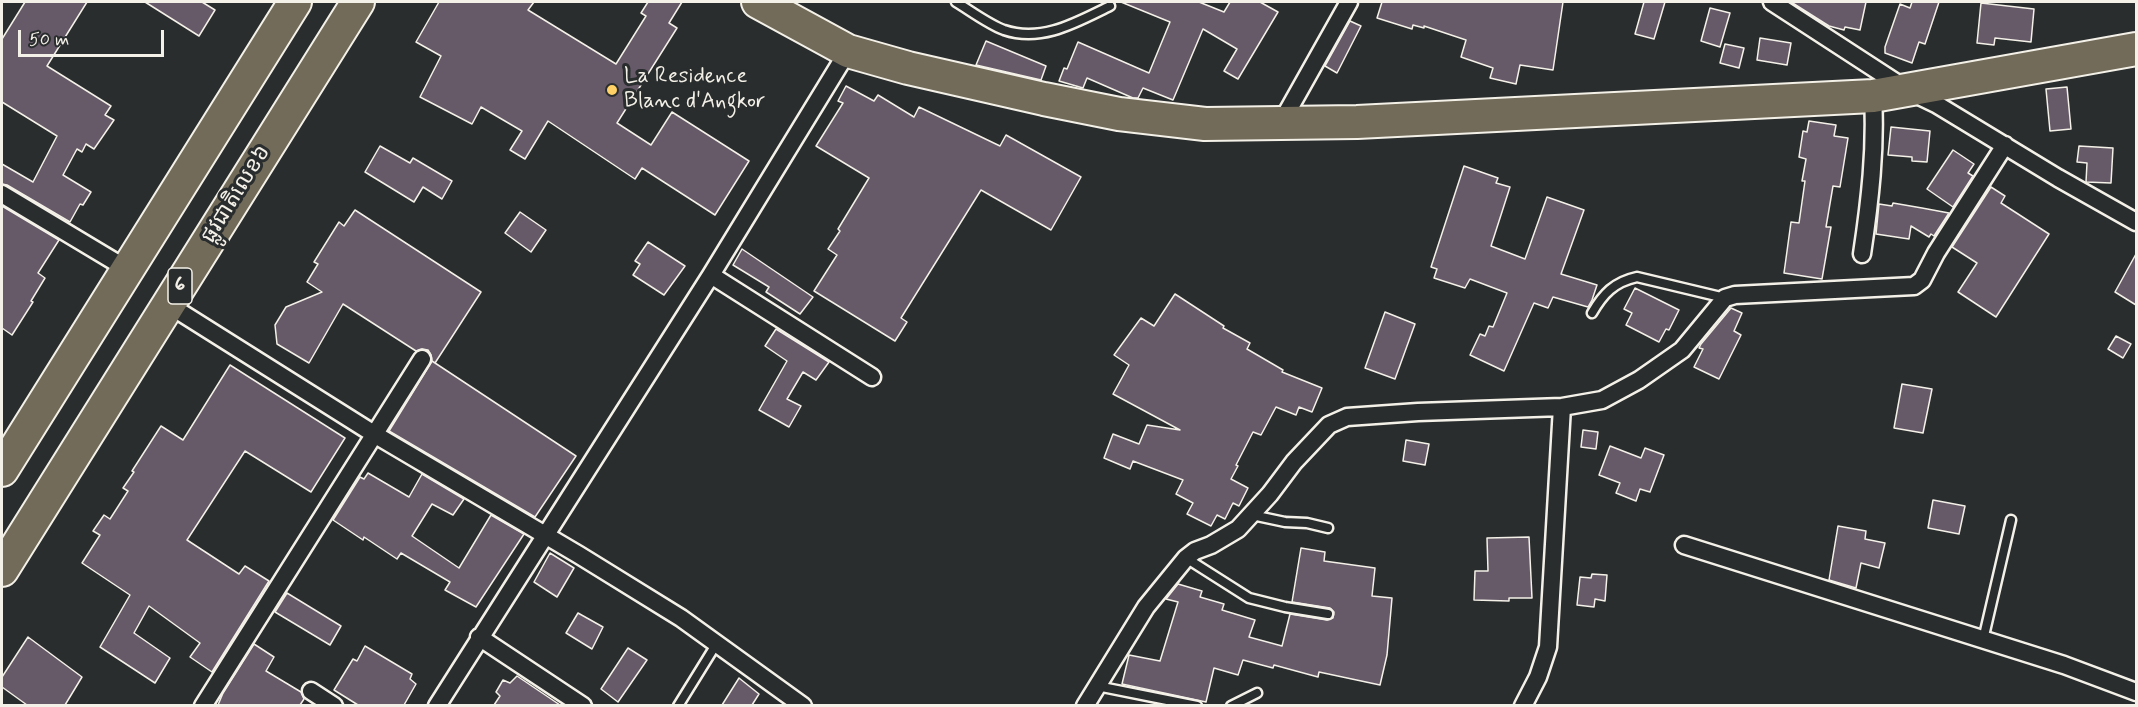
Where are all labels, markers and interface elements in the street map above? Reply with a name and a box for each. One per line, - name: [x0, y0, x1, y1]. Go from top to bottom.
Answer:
- scale bar: [21, 18, 166, 56]
- text: 50 m: [29, 28, 69, 52]
- place label: La Residence Blanc d'Angkor: [624, 64, 765, 116]
- marker: La Residence Blanc d'Angkor: [605, 83, 619, 97]
- street label: ផ្លូវជាតិលេខ៦: [197, 141, 277, 249]
- road number: 6: [168, 268, 192, 304]

